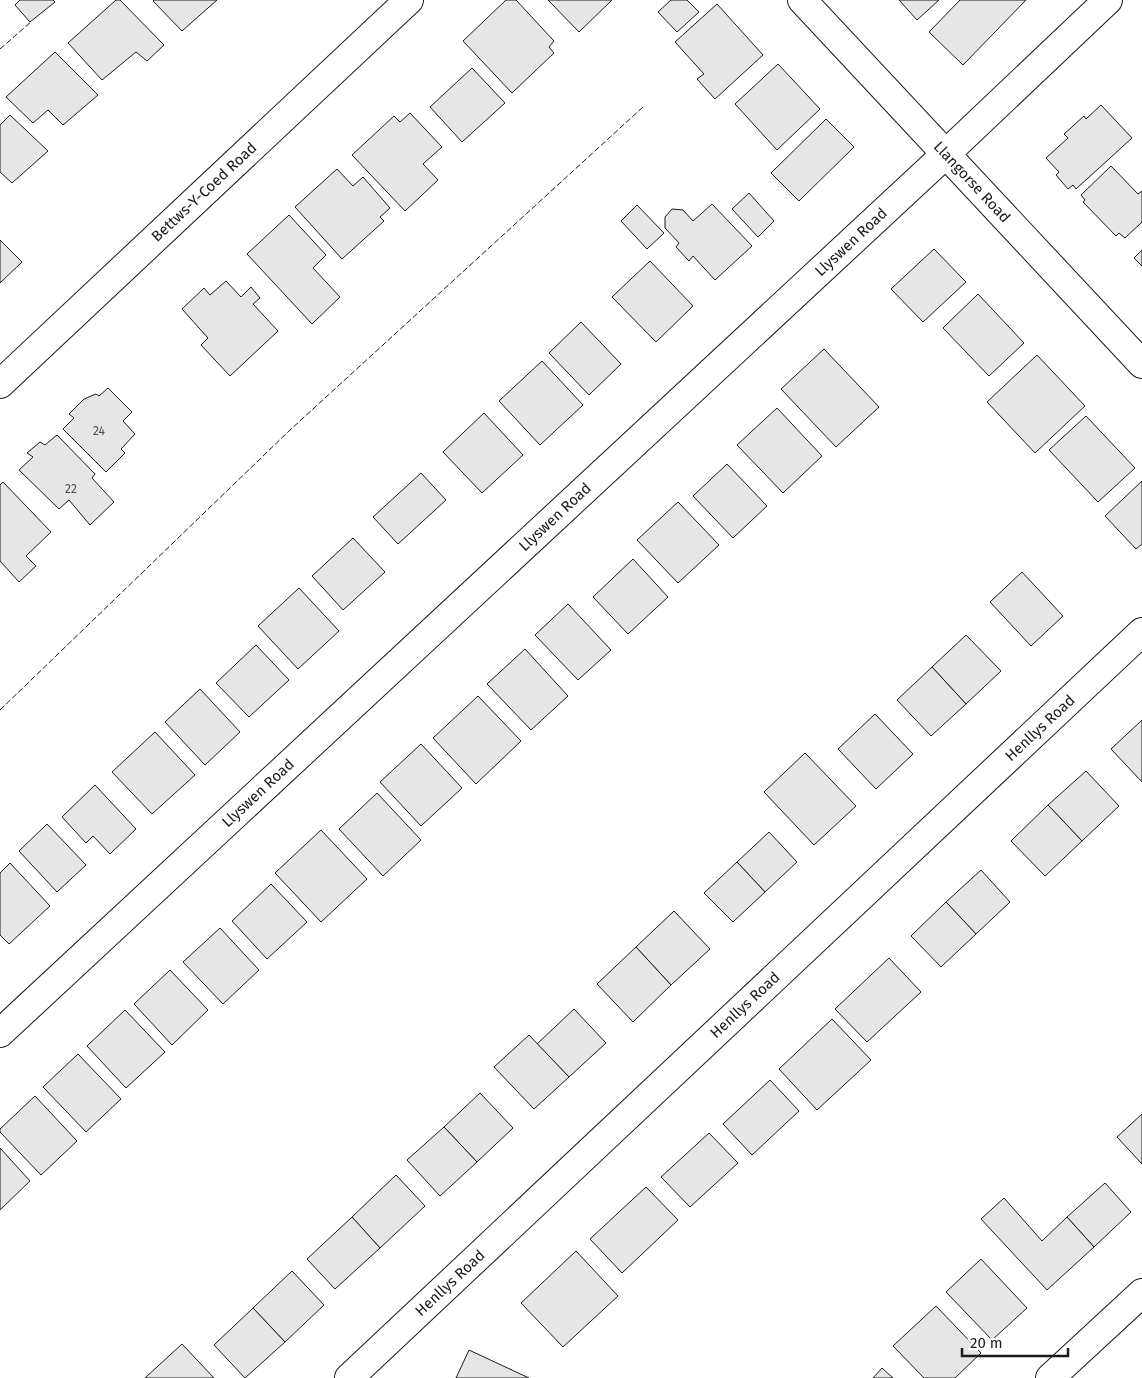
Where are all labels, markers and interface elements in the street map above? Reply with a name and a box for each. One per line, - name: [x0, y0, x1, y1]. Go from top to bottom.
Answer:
- street label: Llangorse Road: [930, 138, 1014, 226]
- street label: Bettws-Y-Coed Road: [148, 139, 260, 245]
- street label: Llyswen Road: [811, 204, 891, 280]
- house number: 24: [93, 424, 106, 438]
- street label: Llyswen Road: [515, 479, 595, 555]
- house number: 22: [65, 482, 77, 496]
- street label: Henllys Road: [1001, 691, 1079, 765]
- street label: Llyswen Road: [218, 755, 298, 831]
- street label: Henllys Road: [706, 968, 784, 1042]
- street label: Henllys Road: [411, 1246, 489, 1320]
- scale bar: [962, 1326, 1068, 1358]
- text: 20 m: [970, 1334, 1003, 1352]

